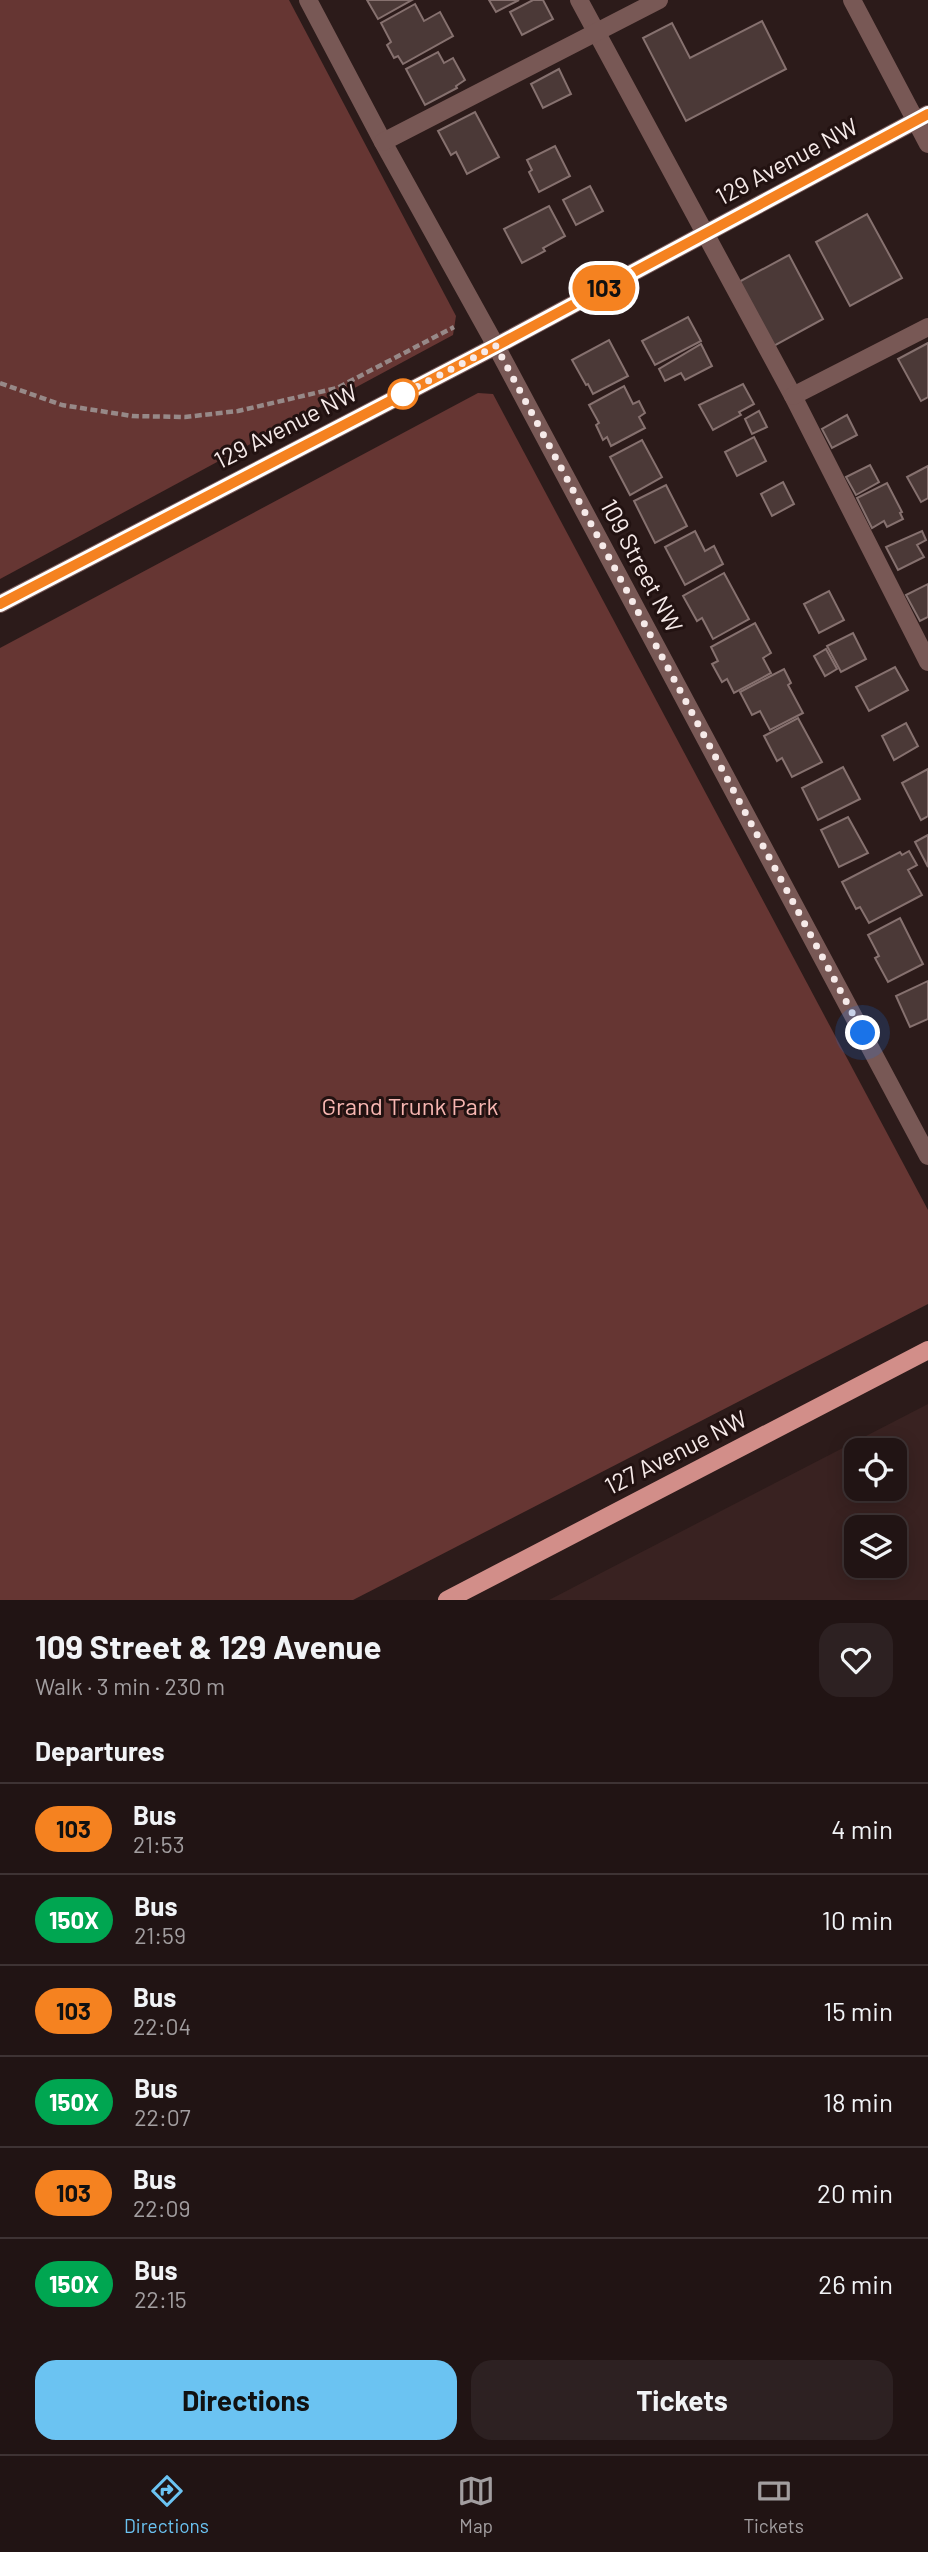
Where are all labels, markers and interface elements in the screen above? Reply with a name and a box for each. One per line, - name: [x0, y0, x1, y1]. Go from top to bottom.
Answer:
- street label: 129 Avenue NW: [710, 111, 862, 210]
- line badge: 103: [564, 265, 644, 311]
- text: 103: [586, 273, 622, 302]
- street label: 129 Avenue NW: [209, 377, 362, 474]
- unlabelled marker: [388, 379, 418, 409]
- street label: 109 Street NW: [595, 494, 690, 637]
- your location: [845, 1015, 880, 1050]
- park label: Grand Trunk Park: [321, 1091, 499, 1120]
- street label: 127 Avenue NW: [599, 1403, 751, 1500]
- map controls: [844, 1438, 907, 1578]
- button: locate: [844, 1438, 907, 1501]
- button: layers: [844, 1515, 907, 1578]
- button: heart: [819, 1623, 893, 1697]
- text: 109 Street & 129 Avenue: [35, 1626, 381, 1666]
- text: Walk · 3 min · 230 m: [35, 1672, 225, 1700]
- text: Departures: [35, 1735, 165, 1766]
- text: Bus: [133, 1799, 176, 1830]
- text: 4 min: [831, 1813, 893, 1844]
- text: 103: [56, 1814, 91, 1843]
- text: 21:53: [133, 1830, 185, 1858]
- text: Bus: [134, 1890, 177, 1921]
- text: 10 min: [822, 1904, 893, 1935]
- text: 150X: [49, 1905, 99, 1934]
- text: 21:59: [134, 1921, 186, 1949]
- text: Bus: [133, 1981, 176, 2012]
- text: 15 min: [823, 1995, 893, 2026]
- text: 103: [56, 1996, 91, 2025]
- text: 22:04: [133, 2012, 191, 2040]
- text: Bus: [134, 2072, 177, 2103]
- text: 18 min: [823, 2086, 893, 2117]
- text: 150X: [49, 2087, 99, 2116]
- text: 22:07: [134, 2103, 191, 2131]
- text: Bus: [133, 2163, 176, 2194]
- text: 20 min: [817, 2177, 893, 2208]
- text: 103: [56, 2178, 91, 2207]
- text: 22:09: [133, 2194, 190, 2222]
- text: Bus: [134, 2254, 177, 2285]
- text: 26 min: [818, 2268, 893, 2299]
- text: 150X: [49, 2269, 99, 2298]
- text: 22:15: [134, 2285, 187, 2313]
- button: Directions: [35, 2360, 457, 2440]
- button: Tickets: [471, 2360, 893, 2440]
- tab: Directions: [124, 2472, 209, 2537]
- tab: Map: [457, 2472, 495, 2537]
- tab: Tickets: [743, 2472, 804, 2537]

